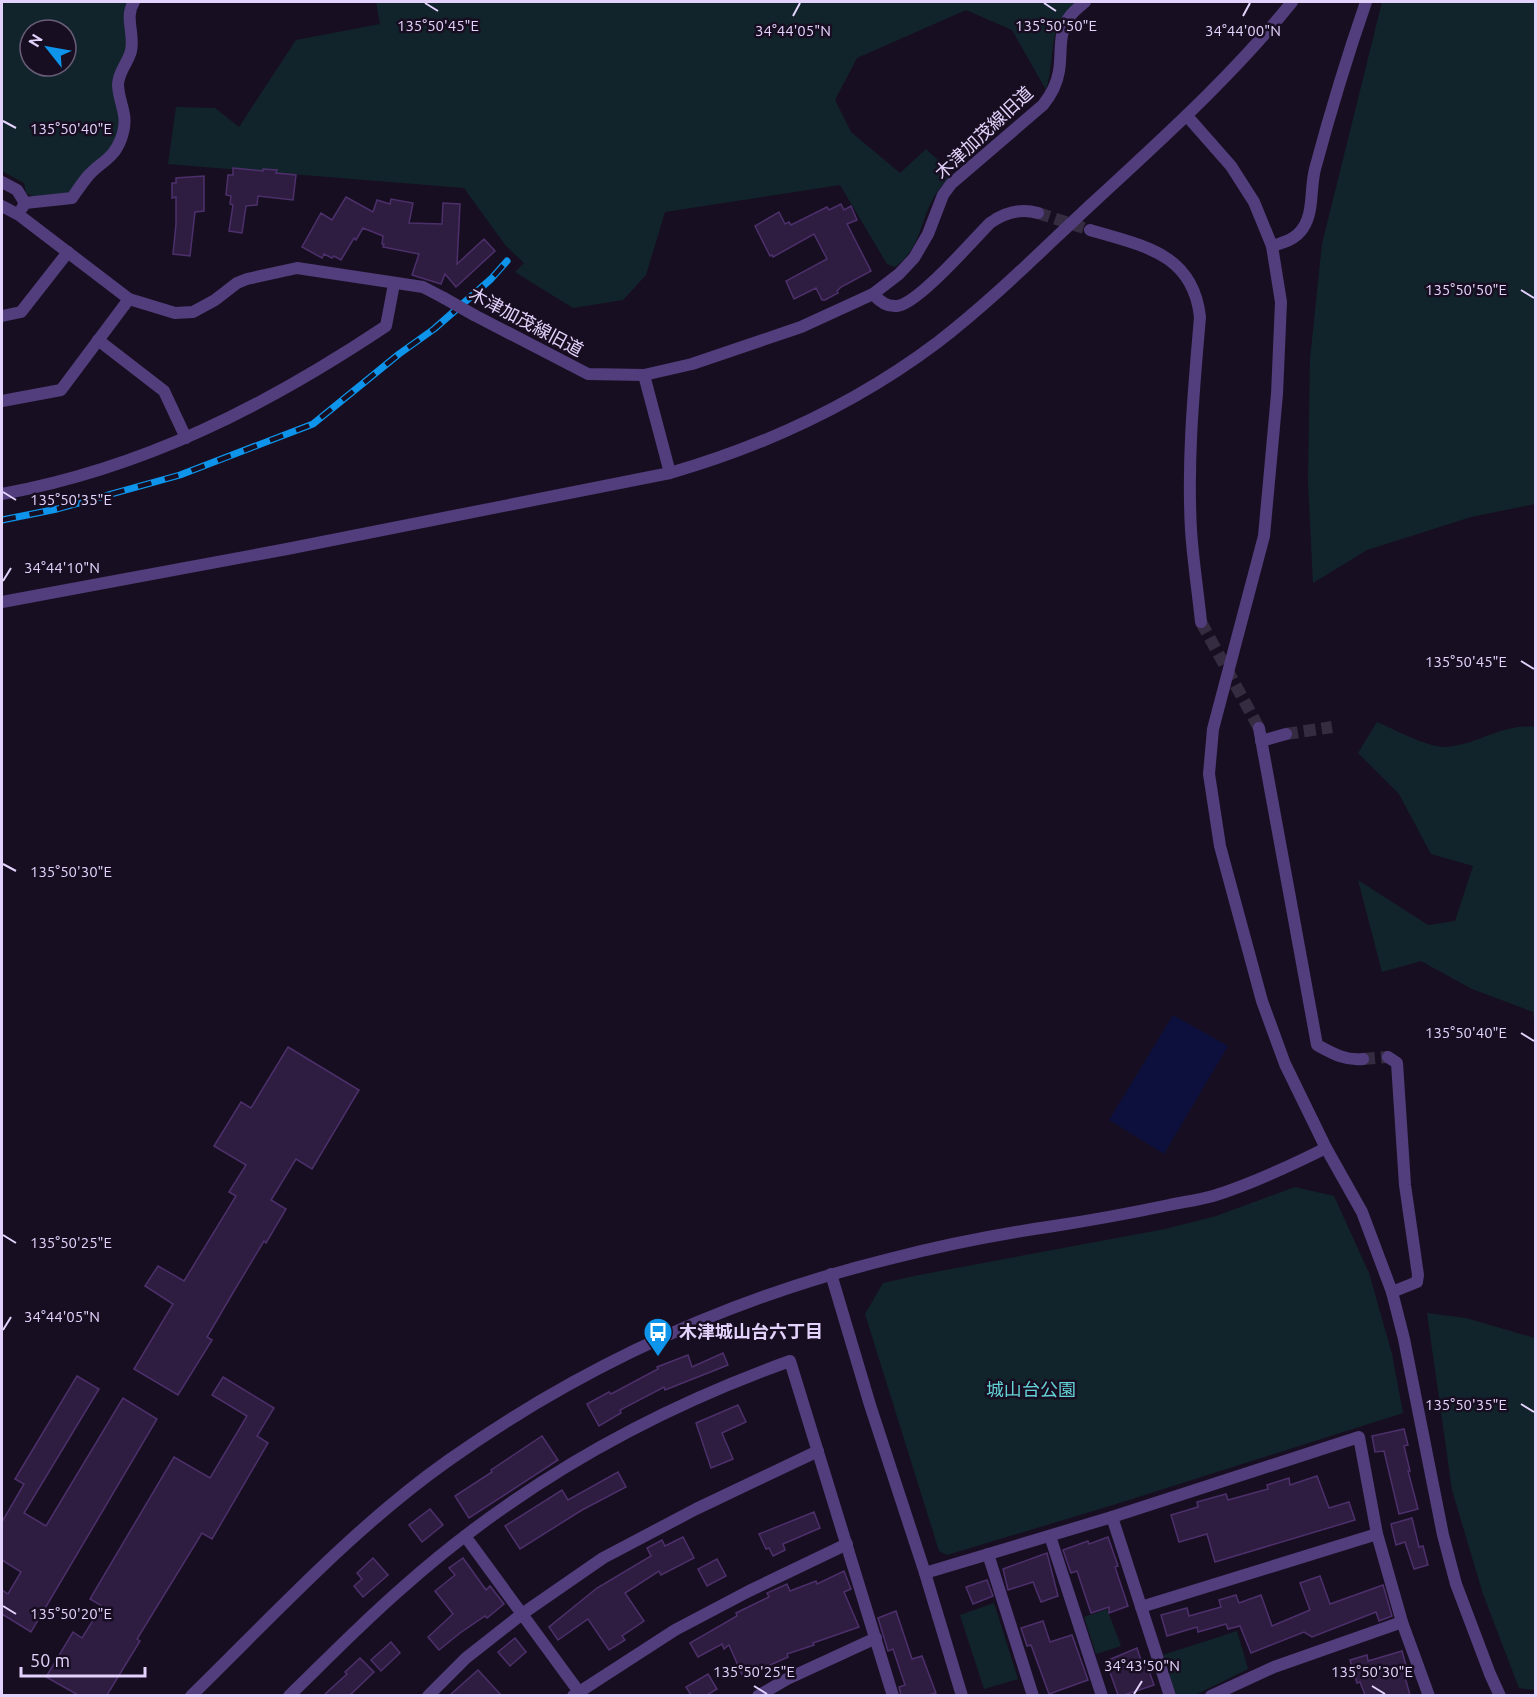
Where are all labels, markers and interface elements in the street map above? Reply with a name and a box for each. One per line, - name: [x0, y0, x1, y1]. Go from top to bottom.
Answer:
- text: 135°50'45"E: [397, 17, 479, 34]
- text: 135°50'50"E: [1015, 17, 1097, 34]
- north arrow: [18, 18, 78, 78]
- text: 34°44'05"N: [755, 22, 831, 39]
- text: 34°44'00"N: [1205, 22, 1281, 39]
- text: N: [24, 31, 46, 50]
- street label: 木津加茂線旧道: [930, 82, 1036, 183]
- text: 135°50'40"E: [30, 120, 112, 137]
- text: 135°50'50"E: [1425, 281, 1507, 298]
- street label: 木津加茂線旧道: [466, 283, 587, 360]
- text: 135°50'35"E: [30, 491, 112, 508]
- text: 34°44'10"N: [24, 559, 100, 576]
- text: 135°50'45"E: [1425, 653, 1507, 670]
- text: 135°50'30"E: [30, 863, 112, 880]
- text: 135°50'40"E: [1425, 1024, 1507, 1041]
- text: 135°50'25"E: [30, 1234, 112, 1251]
- text: 34°44'05"N: [24, 1308, 100, 1325]
- bus stop icon: 木津城山台六丁目: [642, 1316, 674, 1358]
- place label: 木津城山台六丁目: [679, 1321, 823, 1341]
- park label: 城山台公園: [986, 1379, 1076, 1399]
- text: 135°50'35"E: [1425, 1396, 1507, 1413]
- text: 135°50'20"E: [30, 1605, 112, 1622]
- scale bar: [21, 1640, 146, 1678]
- text: 50 m: [30, 1650, 70, 1670]
- text: 34°43'50"N: [1104, 1657, 1180, 1674]
- text: 135°50'25"E: [713, 1663, 795, 1680]
- text: 135°50'30"E: [1331, 1663, 1413, 1680]

